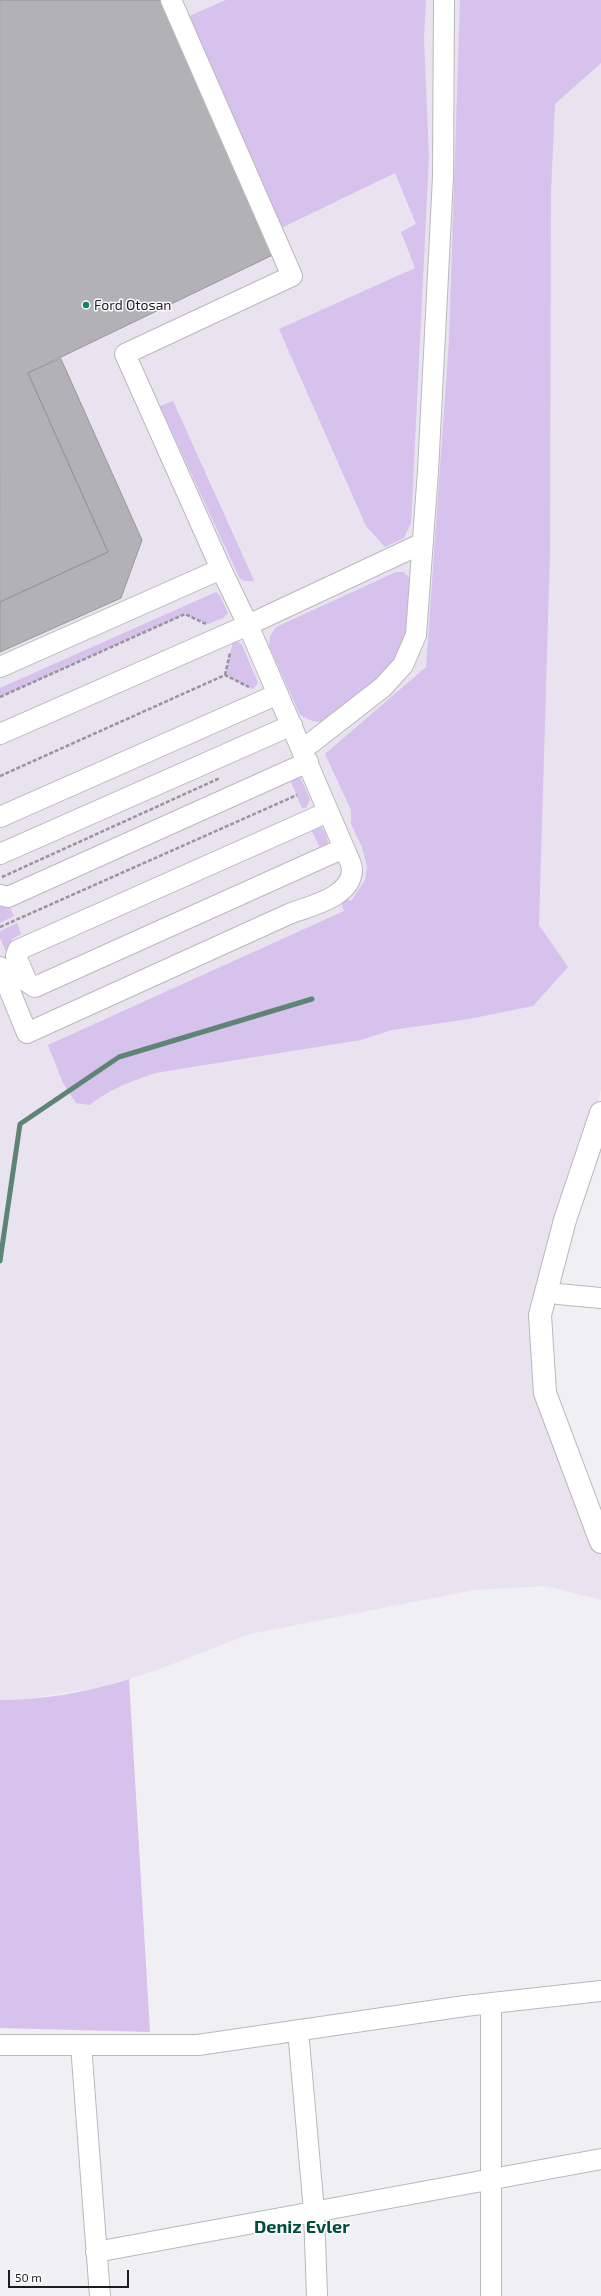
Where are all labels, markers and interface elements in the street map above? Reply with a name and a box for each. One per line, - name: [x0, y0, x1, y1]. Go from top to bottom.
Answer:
- place label: Ford Otosan: [94, 297, 171, 313]
- marker: Ford Otosan: [81, 300, 91, 310]
- district label: Deniz Evler: [254, 2216, 350, 2238]
- scale bar: [10, 2262, 131, 2288]
- text: 50 m: [15, 2270, 42, 2284]

